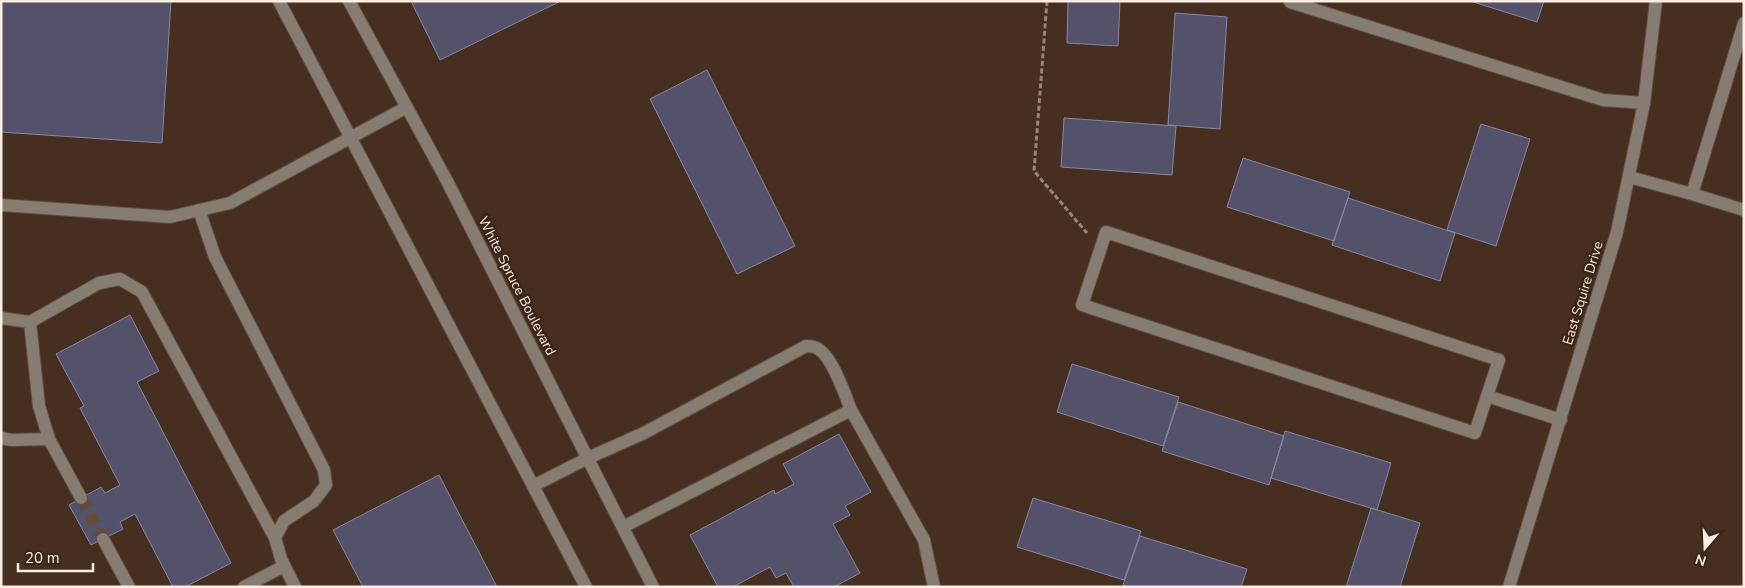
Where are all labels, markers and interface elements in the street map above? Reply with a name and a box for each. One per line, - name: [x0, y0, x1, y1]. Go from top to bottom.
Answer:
- street label: White Spruce Boulevard: [474, 213, 560, 359]
- street label: East Squire Drive: [1558, 239, 1608, 347]
- north arrow: [1680, 523, 1730, 573]
- scale bar: [18, 540, 92, 572]
- text: 20 m: [25, 548, 60, 568]
- text: N: [1693, 549, 1709, 571]

